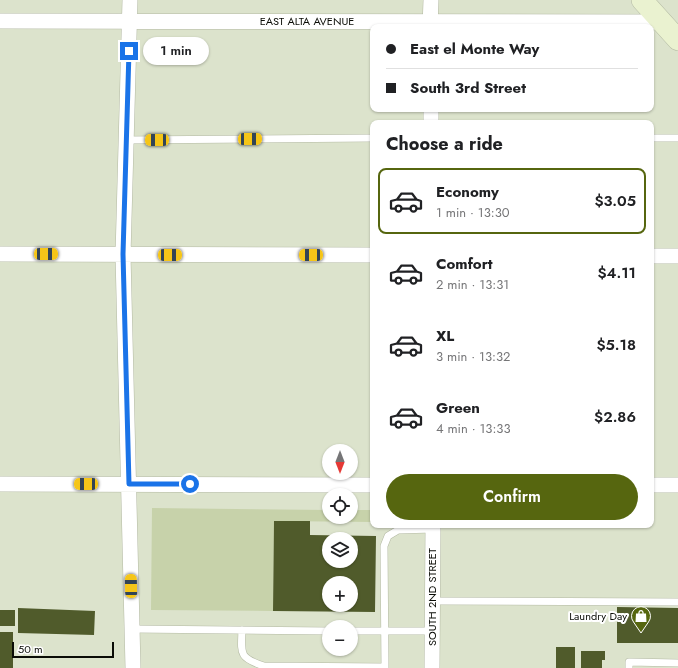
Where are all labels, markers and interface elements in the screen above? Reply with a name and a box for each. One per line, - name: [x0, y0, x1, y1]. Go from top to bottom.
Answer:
- street label: EAST ALTA AVENUE: [260, 13, 354, 29]
- callout: 1 min: [143, 37, 209, 65]
- text: East el Monte Way: [410, 38, 539, 60]
- text: 1 min: [160, 41, 192, 60]
- route end: [120, 42, 138, 60]
- text: South 3rd Street: [410, 77, 526, 99]
- text: Choose a ride: [386, 131, 503, 157]
- car: [238, 133, 262, 145]
- car: [145, 134, 169, 146]
- text: Economy: [436, 181, 499, 203]
- icon: car: [388, 183, 424, 219]
- text: $3.05: [594, 190, 636, 212]
- text: 1 min · 13:30: [436, 203, 510, 222]
- car: [34, 248, 58, 260]
- car: [158, 249, 182, 261]
- car: [299, 249, 323, 261]
- text: Comfort: [436, 253, 493, 275]
- icon: car: [388, 255, 424, 291]
- text: $4.11: [597, 262, 636, 284]
- text: 2 min · 13:31: [436, 275, 509, 294]
- text: XL: [436, 325, 454, 347]
- icon: car: [388, 327, 424, 363]
- text: $5.18: [596, 334, 636, 356]
- text: 3 min · 13:32: [436, 347, 510, 366]
- text: Green: [436, 397, 480, 419]
- icon: car: [388, 399, 424, 435]
- text: $2.86: [594, 406, 636, 428]
- text: 4 min · 13:33: [436, 419, 511, 438]
- north arrow: [322, 444, 358, 480]
- map controls: [322, 444, 358, 656]
- button: Confirm: [386, 474, 638, 520]
- route start: [181, 475, 199, 493]
- car: [74, 478, 98, 490]
- button: locate: [322, 488, 358, 524]
- button: layers: [322, 532, 358, 568]
- street label: SOUTH 2ND STREET: [424, 548, 440, 646]
- car: [125, 574, 137, 598]
- button: +: [322, 576, 358, 612]
- shop icon: Laundry Day: [630, 605, 652, 633]
- place label: Laundry Day: [569, 608, 627, 624]
- button: −: [322, 620, 358, 656]
- scale bar: [12, 640, 114, 659]
- text: 50 m: [18, 641, 43, 657]

